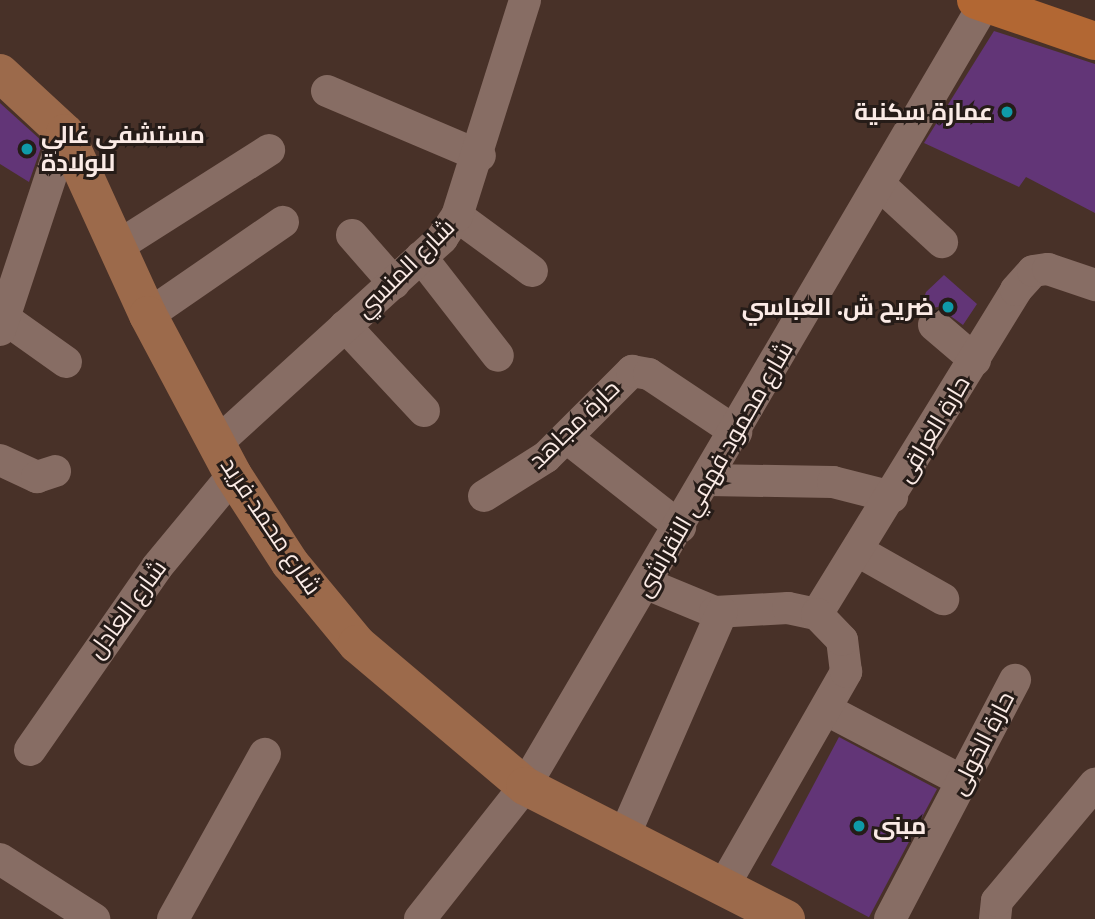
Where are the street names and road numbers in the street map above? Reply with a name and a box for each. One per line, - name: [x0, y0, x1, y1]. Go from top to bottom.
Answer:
- street label: شارع المنسي: [350, 213, 460, 323]
- street label: شارع محمود فهمي النقراشى: [629, 336, 799, 602]
- street label: حارة العراقى: [890, 370, 976, 488]
- street label: حارة مجاهد: [523, 374, 625, 474]
- street label: شارع محمد فريد: [215, 452, 327, 600]
- street label: شارع العادل: [82, 554, 172, 664]
- street label: حارة الخولى: [944, 687, 1020, 799]

